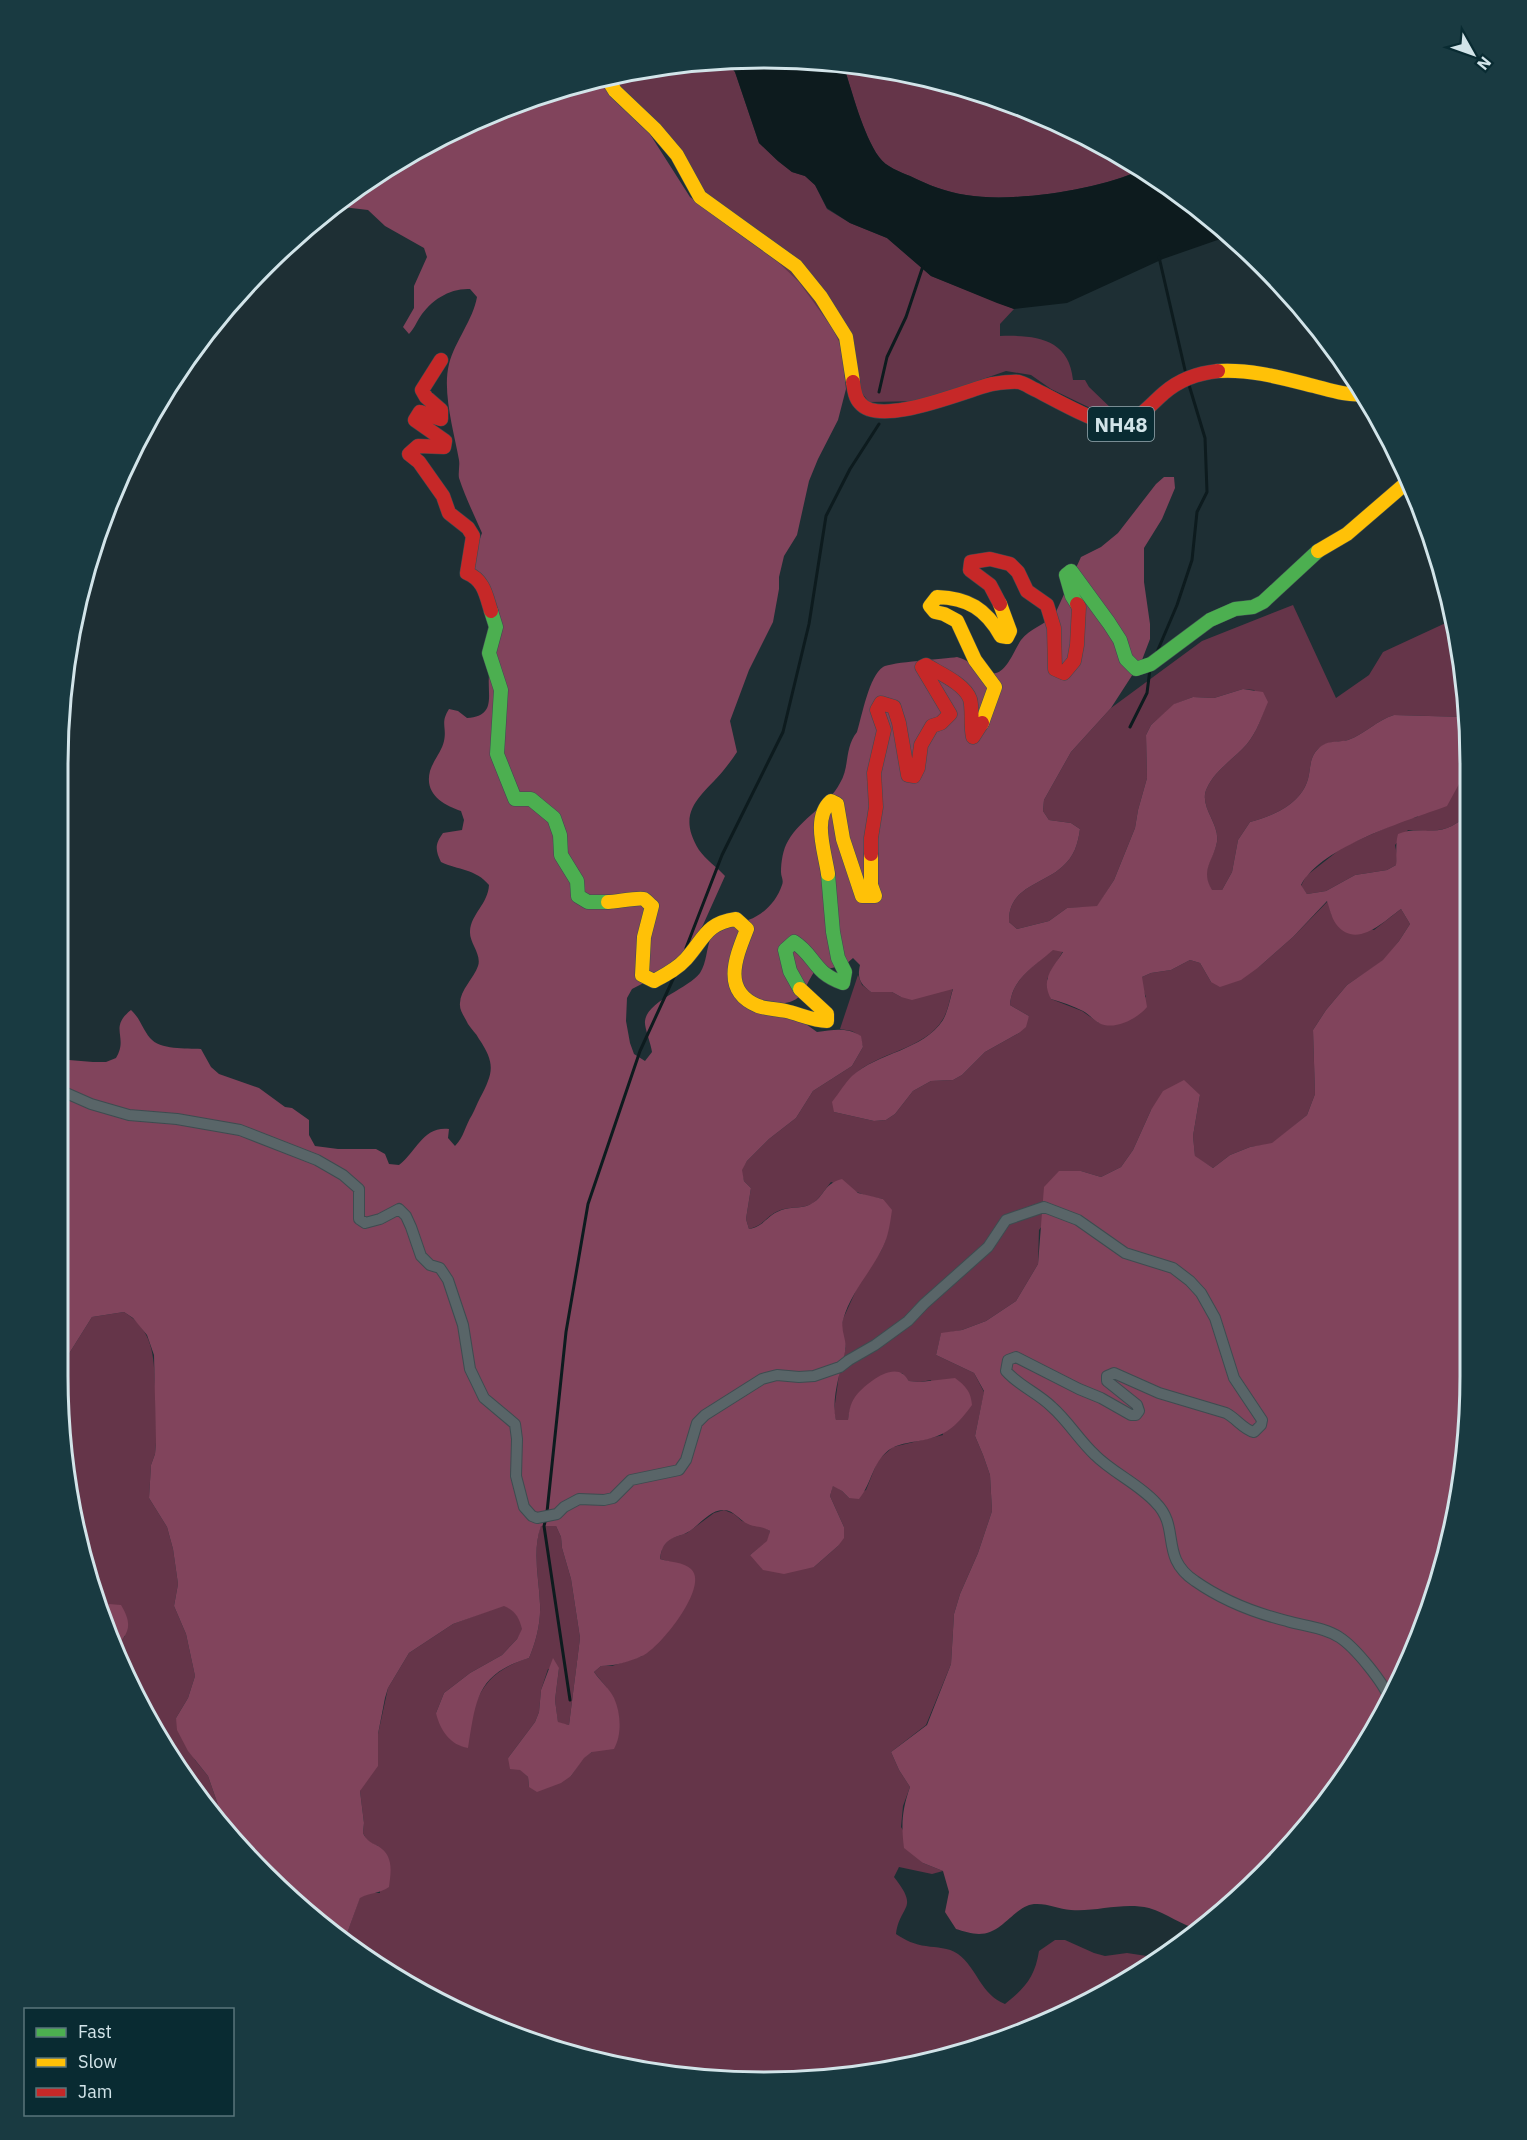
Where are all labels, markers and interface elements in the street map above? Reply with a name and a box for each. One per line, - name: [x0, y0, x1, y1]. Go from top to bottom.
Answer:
- north arrow: [1443, 24, 1503, 84]
- text: N: [1473, 53, 1496, 75]
- road number: NH48: [1088, 407, 1154, 441]
- legend: [24, 2008, 234, 2116]
- text: Fast: [78, 2020, 112, 2043]
- text: Slow: [78, 2050, 117, 2073]
- text: Jam: [78, 2080, 113, 2103]

